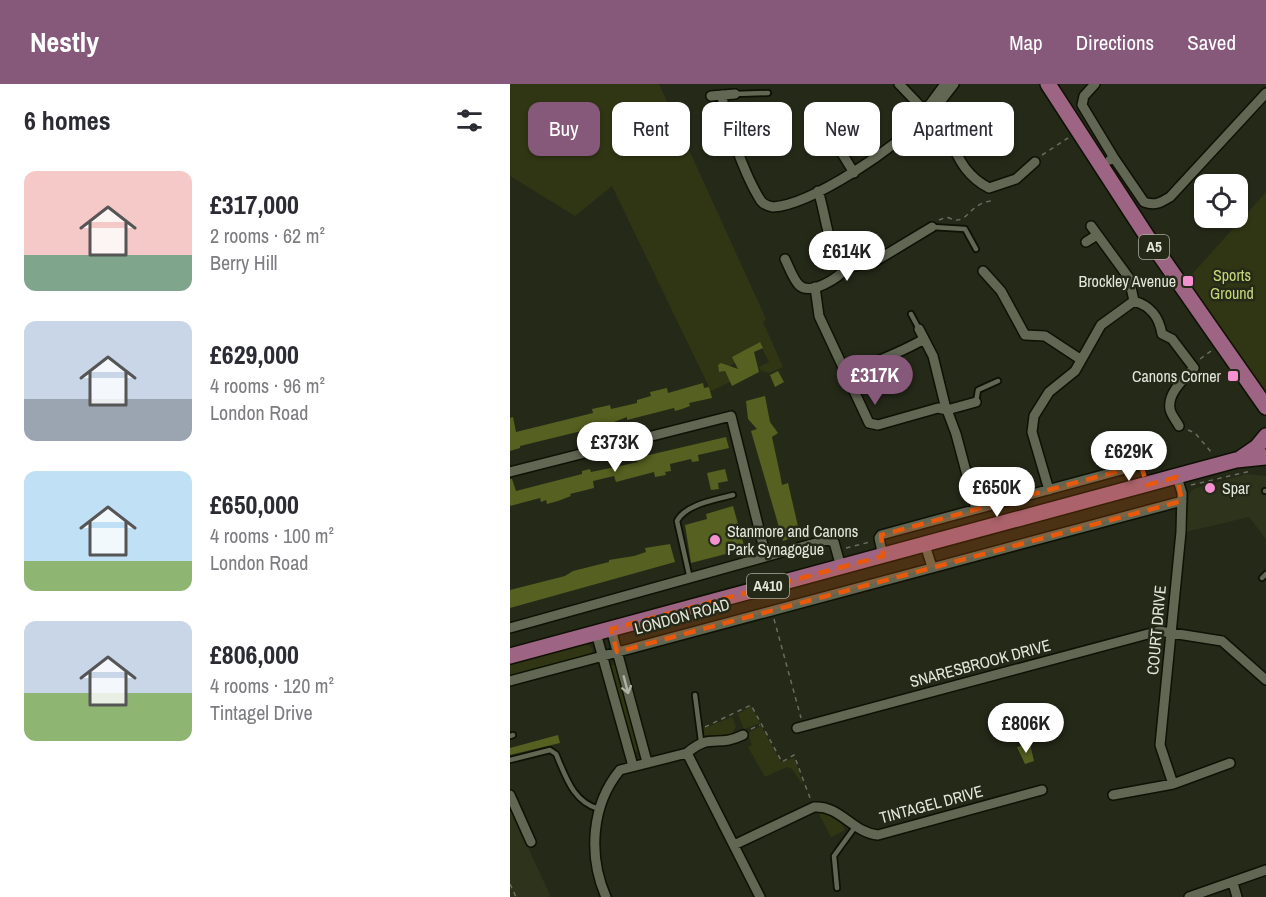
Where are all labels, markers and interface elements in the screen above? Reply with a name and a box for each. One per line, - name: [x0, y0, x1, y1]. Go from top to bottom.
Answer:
- text: Nestly: [30, 23, 99, 61]
- text: Map: [1009, 28, 1043, 57]
- text: Directions: [1076, 28, 1154, 57]
- text: Saved: [1187, 28, 1236, 57]
- chip: Buy: [528, 102, 600, 156]
- chip: Rent: [612, 102, 690, 156]
- chip: Filters: [702, 102, 792, 156]
- chip: New: [804, 102, 880, 156]
- chip: Apartment: [892, 102, 1014, 156]
- text: 6 homes: [24, 103, 111, 138]
- icon: filters: [453, 104, 486, 137]
- map controls: [1194, 174, 1248, 228]
- button: locate: [1194, 174, 1248, 228]
- text: £317,000: [210, 187, 299, 222]
- icon: home: [72, 195, 144, 267]
- text: 2 rooms · 62 m²: [210, 222, 325, 249]
- pin: £614K: [805, 231, 889, 282]
- road number: A5: [1139, 235, 1169, 259]
- text: £614K: [823, 237, 871, 264]
- text: Berry Hill: [210, 249, 277, 276]
- park label: Sports Ground: [1210, 264, 1254, 304]
- place label: Brockley Avenue: [1078, 270, 1176, 292]
- marker: Brockley Avenue: [1181, 274, 1195, 288]
- text: £629,000: [210, 337, 299, 372]
- icon: home: [72, 345, 144, 417]
- pin: £317K: [833, 355, 917, 406]
- text: £317K: [851, 361, 899, 388]
- place label: Canons Corner: [1132, 365, 1222, 387]
- marker: Canons Corner: [1226, 369, 1240, 383]
- text: 4 rooms · 96 m²: [210, 372, 325, 399]
- text: London Road: [210, 399, 308, 426]
- pin: £373K: [573, 422, 657, 473]
- text: £373K: [591, 428, 639, 455]
- pin: £629K: [1087, 431, 1171, 482]
- text: £629K: [1105, 437, 1153, 464]
- pin: £650K: [955, 467, 1039, 518]
- text: £650K: [973, 473, 1021, 500]
- place label: Spar: [1222, 477, 1250, 499]
- marker: Spar: [1203, 481, 1217, 495]
- text: £650,000: [210, 487, 299, 522]
- icon: home: [72, 495, 144, 567]
- place label: Stanmore and Canons Park Synagogue: [727, 520, 858, 560]
- text: 4 rooms · 100 m²: [210, 522, 334, 549]
- marker: Stanmore and Canons Park Synagogue: [708, 533, 722, 547]
- text: London Road: [210, 549, 308, 576]
- road number: A410: [747, 574, 789, 598]
- street label: COURT DRIVE: [1141, 584, 1171, 676]
- street label: LONDON ROAD: [632, 593, 732, 639]
- street label: SNARESBROOK DRIVE: [907, 634, 1053, 692]
- text: £806,000: [210, 637, 299, 672]
- icon: home: [72, 645, 144, 717]
- text: 4 rooms · 120 m²: [210, 672, 334, 699]
- one-way arrow: [621, 675, 633, 694]
- text: Tintagel Drive: [210, 699, 313, 726]
- pin: £806K: [984, 703, 1068, 754]
- text: £806K: [1002, 709, 1050, 736]
- street label: TINTAGEL DRIVE: [877, 780, 985, 828]

